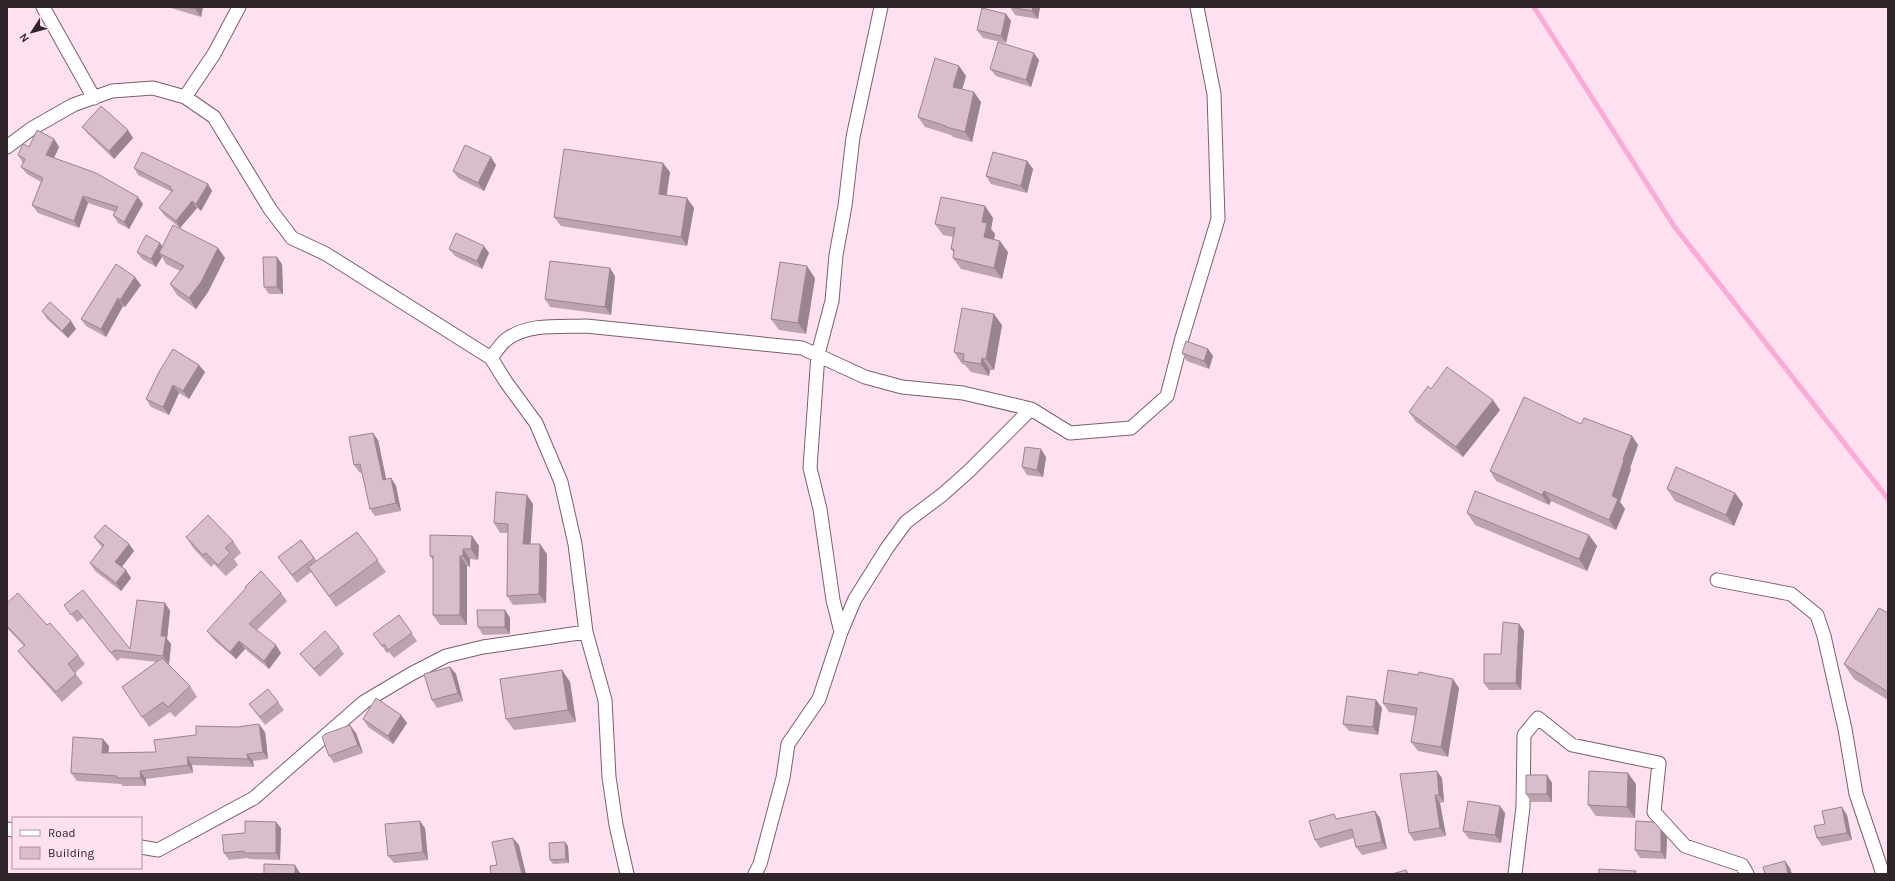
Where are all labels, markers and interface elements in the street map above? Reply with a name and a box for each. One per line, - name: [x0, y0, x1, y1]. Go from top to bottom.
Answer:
- north arrow: [12, 12, 52, 52]
- text: N: [17, 31, 32, 45]
- legend: [12, 817, 142, 869]
- text: Road: [48, 826, 76, 840]
- text: Building: [48, 846, 95, 860]

